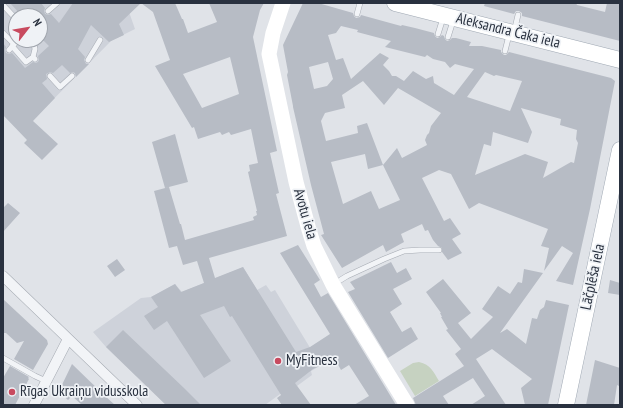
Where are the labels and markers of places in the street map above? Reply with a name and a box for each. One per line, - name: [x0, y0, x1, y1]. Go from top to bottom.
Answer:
- place label: MyFitness: [286, 352, 338, 370]
- marker: MyFitness: [273, 356, 283, 366]
- place label: Rīgas Ukraiņu vidusskola: [20, 383, 148, 401]
- marker: Rīgas Ukraiņu vidusskola: [7, 387, 17, 397]

